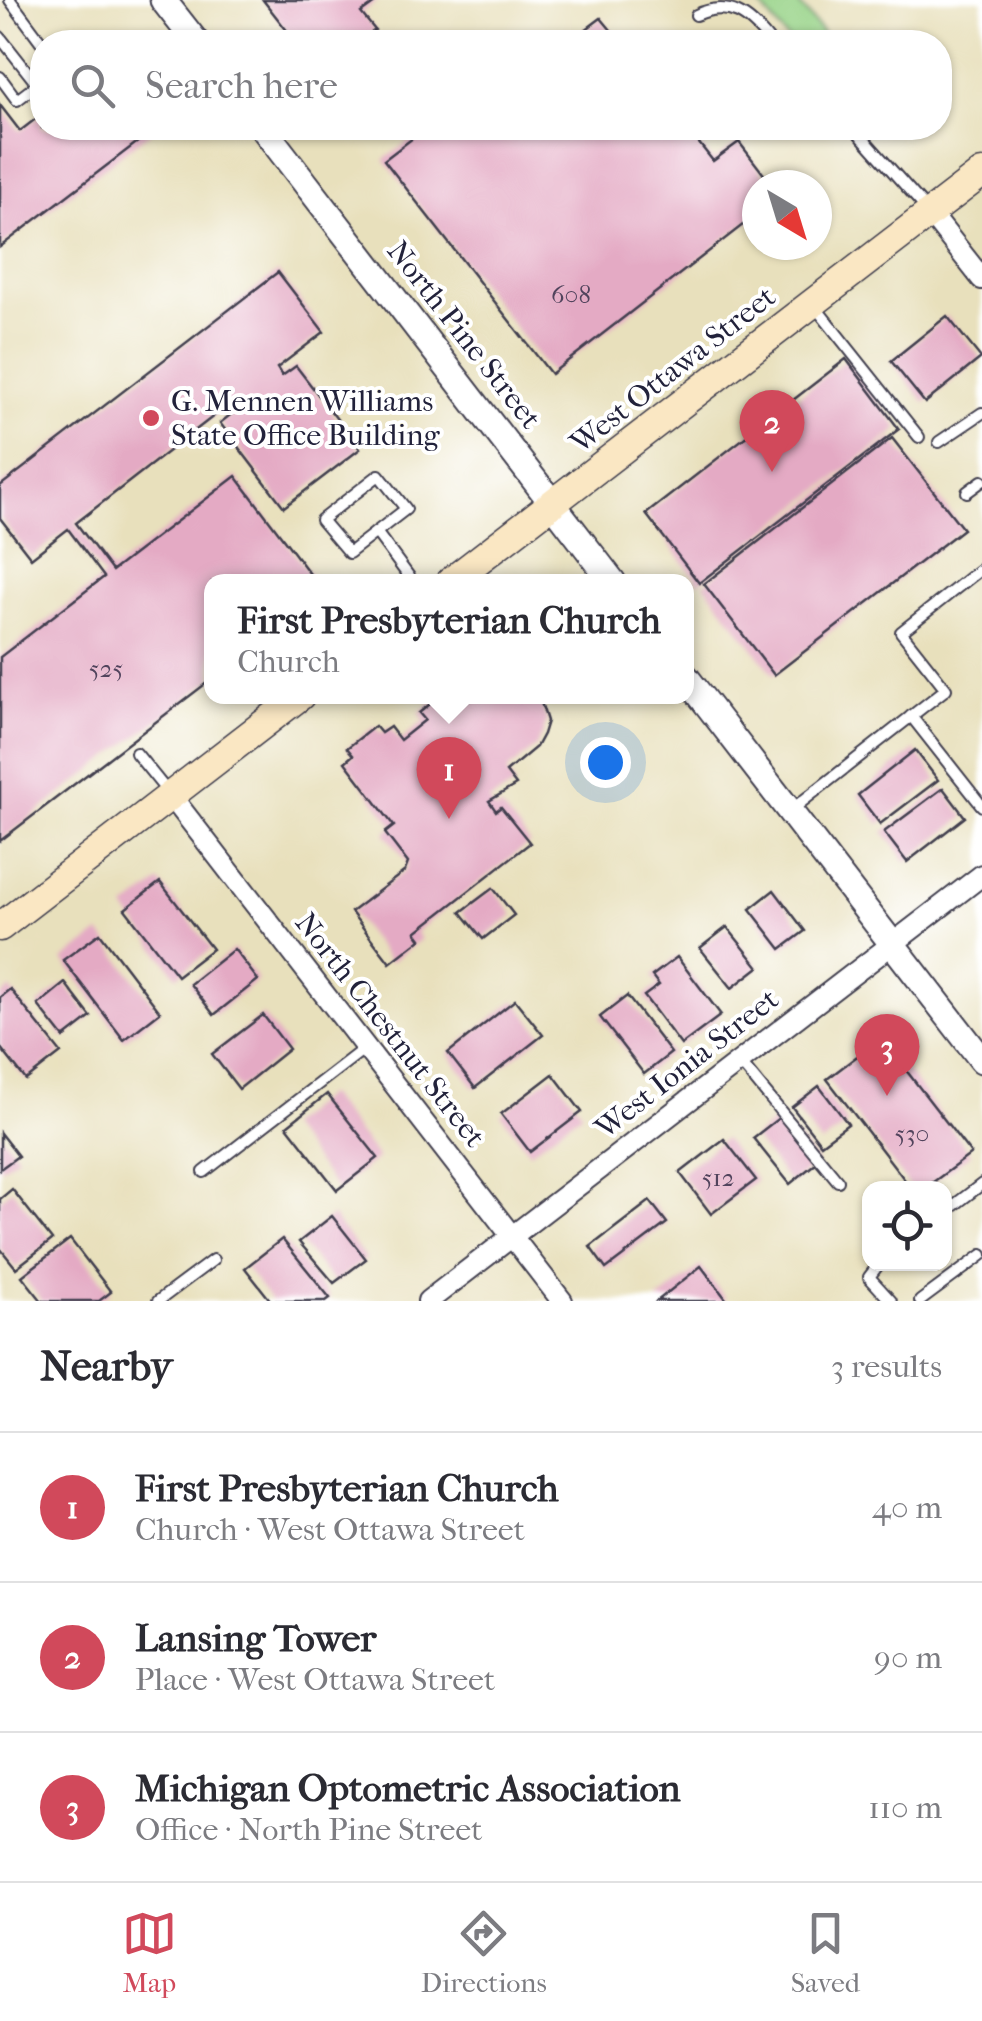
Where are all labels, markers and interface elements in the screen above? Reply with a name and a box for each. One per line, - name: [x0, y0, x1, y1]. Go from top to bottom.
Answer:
- search box: [30, 30, 952, 140]
- icon: search: [65, 58, 120, 113]
- text: Search here: [145, 63, 338, 108]
- north arrow: [742, 170, 832, 260]
- street label: North Pine Street: [380, 234, 548, 436]
- street label: West Ottawa Street: [563, 279, 783, 462]
- house number: 608: [551, 280, 591, 309]
- place label: G. Mennen Williams State Office Building: [171, 384, 441, 453]
- pin: 2: [740, 390, 804, 472]
- marker: G. Mennen Williams State Office Building: [140, 407, 162, 429]
- popup: [204, 574, 694, 704]
- text: First Presbyterian Church: [237, 598, 661, 643]
- text: Church: [237, 643, 340, 680]
- house number: 525: [89, 654, 123, 683]
- pin: 1: [416, 736, 482, 819]
- your location: [580, 737, 631, 788]
- street label: North Chestnut Street: [288, 906, 493, 1154]
- street label: West Ionia Street: [588, 982, 786, 1147]
- pin: 3: [854, 1014, 920, 1096]
- house number: 530: [895, 1119, 929, 1148]
- house number: 512: [702, 1163, 734, 1192]
- map controls: [862, 1181, 952, 1271]
- button: locate: [862, 1181, 952, 1271]
- text: Nearby: [40, 1342, 172, 1391]
- text: 3 results: [831, 1348, 942, 1385]
- text: First Presbyterian Church: [135, 1466, 559, 1511]
- text: 1: [67, 1489, 78, 1526]
- text: 40 m: [872, 1489, 942, 1526]
- text: Church · West Ottawa Street: [135, 1511, 525, 1548]
- text: Lansing Tower: [135, 1616, 377, 1661]
- text: 2: [64, 1639, 81, 1676]
- text: 90 m: [874, 1639, 942, 1676]
- text: Place · West Ottawa Street: [135, 1661, 495, 1698]
- text: Michigan Optometric Association: [135, 1766, 681, 1811]
- text: 3: [66, 1789, 79, 1826]
- text: 110 m: [868, 1789, 942, 1826]
- text: Office · North Pine Street: [135, 1811, 482, 1848]
- tab: Map: [122, 1906, 177, 1999]
- tab: Directions: [421, 1906, 547, 1999]
- tab: Saved: [791, 1906, 860, 1999]

